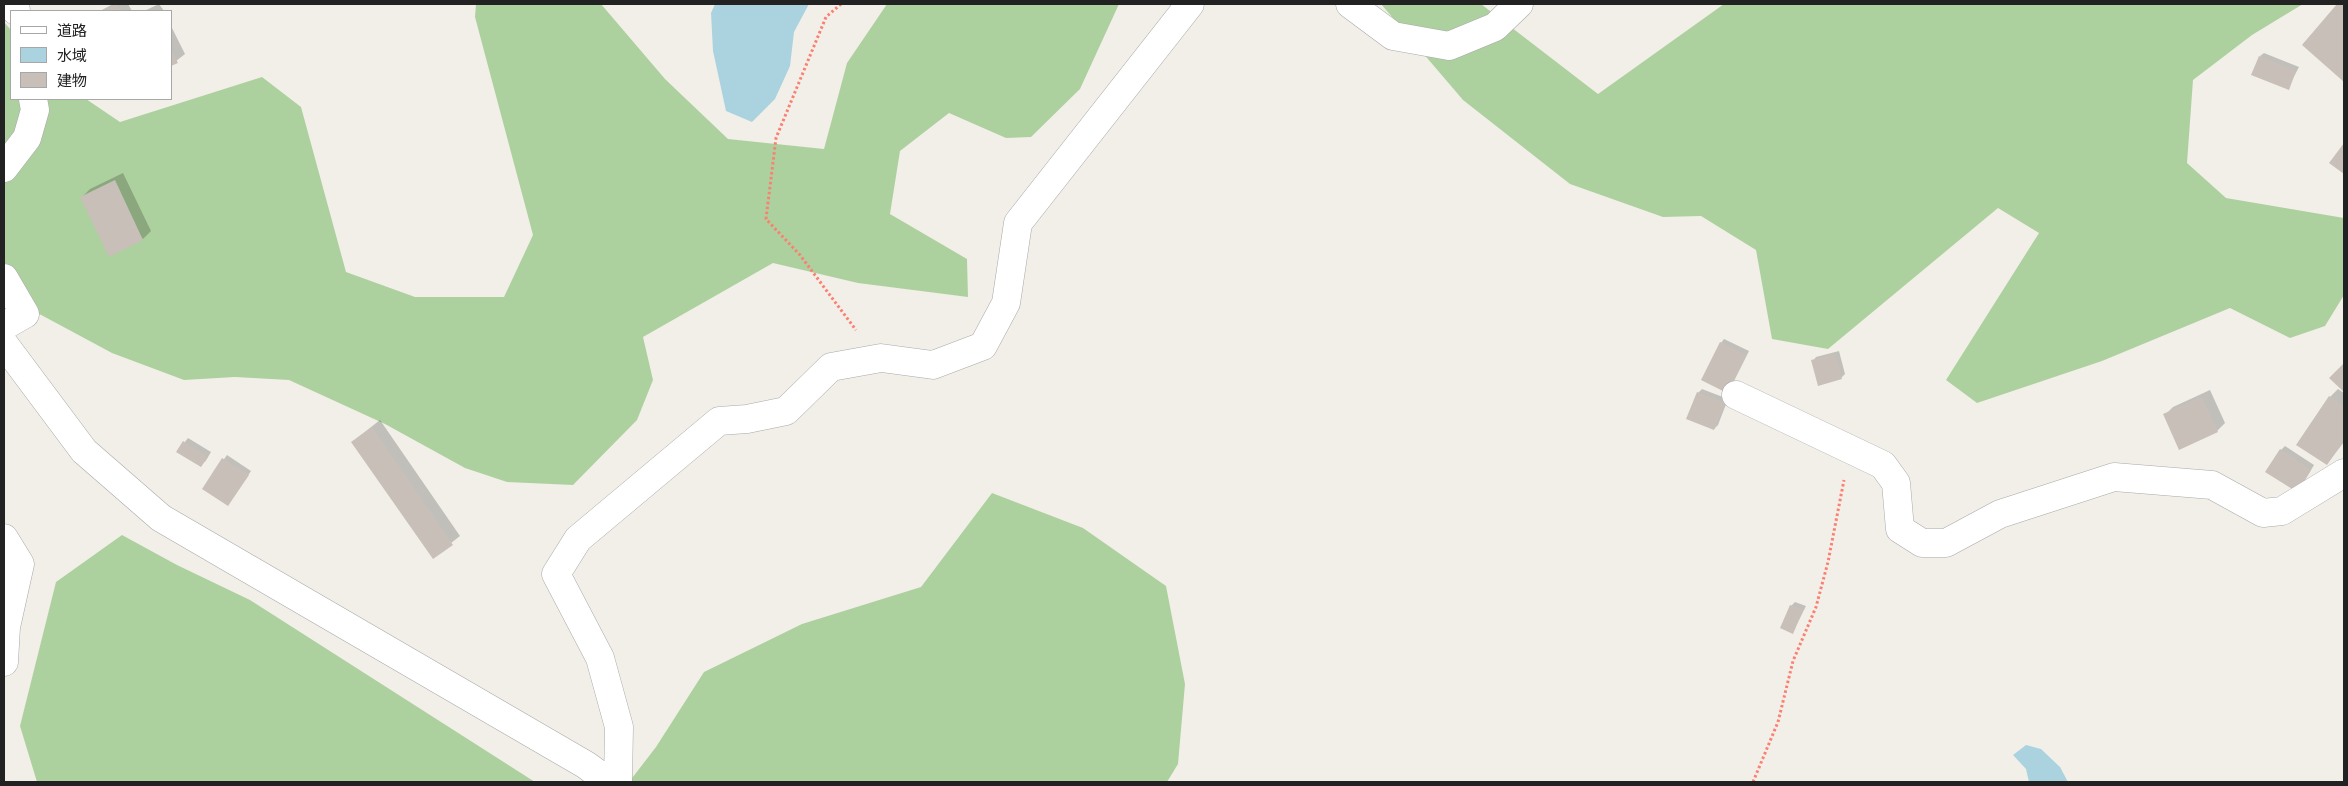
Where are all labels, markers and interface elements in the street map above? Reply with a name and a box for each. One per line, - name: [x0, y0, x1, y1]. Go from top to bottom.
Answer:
- legend: [10, 10, 172, 100]
- text: 道路: [57, 21, 87, 40]
- text: 水域: [57, 46, 87, 65]
- text: 建物: [57, 71, 87, 90]

